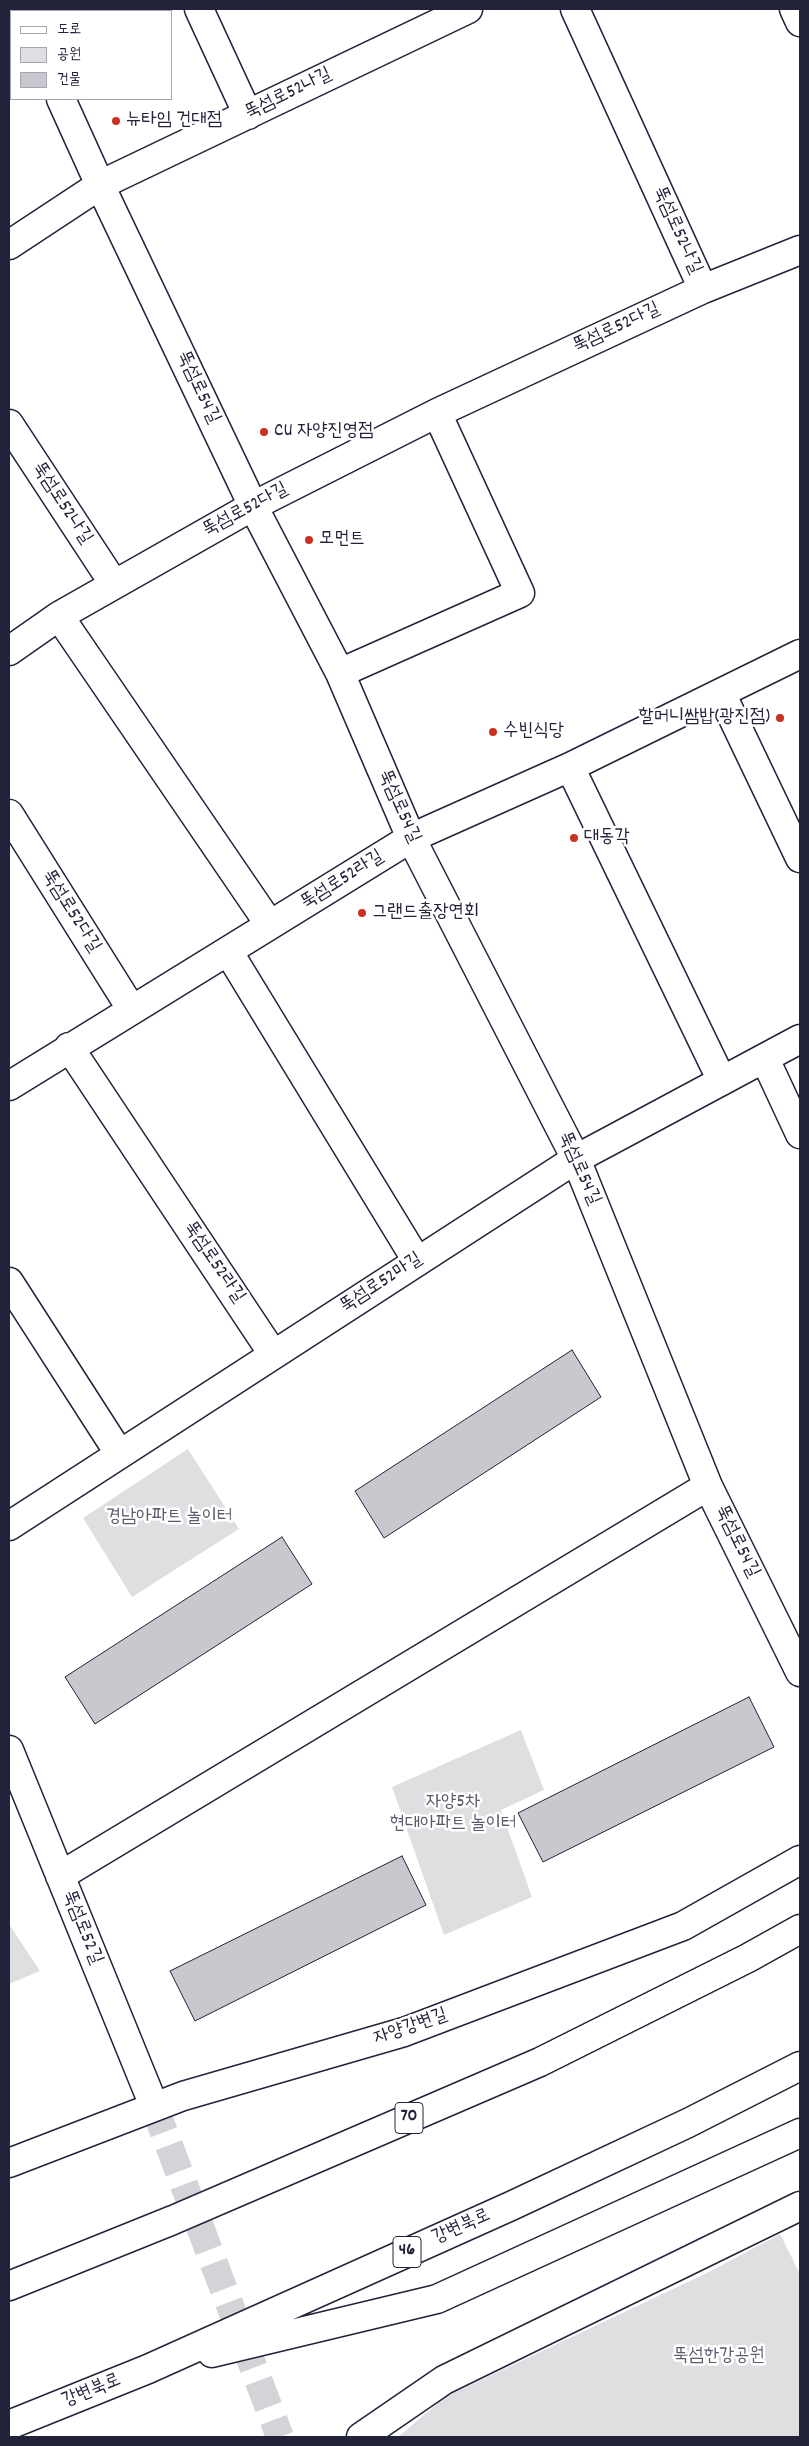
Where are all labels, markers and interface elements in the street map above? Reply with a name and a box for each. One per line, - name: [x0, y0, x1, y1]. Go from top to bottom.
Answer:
- legend: [10, 10, 172, 100]
- text: 도로: [57, 19, 81, 41]
- text: 공원: [57, 44, 81, 66]
- street label: 뚝섬로52나길: [242, 64, 336, 126]
- text: 건물: [57, 69, 81, 91]
- place label: 뉴타임 건대점: [126, 110, 222, 132]
- marker: 뉴타임 건대점: [110, 115, 122, 127]
- street label: 뚝섬로52나길: [647, 184, 705, 278]
- street label: 뚝섬로52다길: [570, 299, 664, 359]
- street label: 뚝섬로54길: [170, 348, 224, 428]
- place label: CU 자양진영점: [274, 421, 373, 443]
- marker: CU 자양진영점: [258, 426, 270, 438]
- street label: 뚝섬로52나길: [26, 459, 96, 549]
- street label: 뚝섬로52다길: [199, 479, 293, 543]
- place label: 모먼트: [319, 529, 365, 551]
- marker: 모먼트: [303, 534, 315, 546]
- place label: 할머니쌈밥(광진점): [638, 707, 770, 729]
- marker: 할머니쌈밥(광진점): [774, 712, 786, 724]
- place label: 수빈식당: [503, 721, 564, 743]
- marker: 수빈식당: [487, 726, 499, 738]
- street label: 뚝섬로54길: [372, 767, 424, 847]
- place label: 대동각: [584, 827, 630, 849]
- marker: 대동각: [568, 832, 580, 844]
- street label: 뚝섬로52라길: [297, 847, 389, 915]
- street label: 뚝섬로52다길: [36, 866, 104, 958]
- place label: 그랜드출장연회: [372, 902, 479, 924]
- marker: 그랜드출장연회: [356, 907, 368, 919]
- street label: 뚝섬로54길: [552, 1129, 604, 1209]
- street label: 뚝섬로52라길: [177, 1218, 249, 1308]
- street label: 뚝섬로52마길: [337, 1249, 427, 1319]
- street label: 뚝섬로54길: [709, 1502, 763, 1582]
- park label: 경남아파트 놀이터: [106, 1507, 232, 1529]
- park label: 자양5차 현대아파트 놀이터: [390, 1792, 516, 1836]
- street label: 뚝섬로52길: [56, 1887, 106, 1969]
- street label: 자양강변길: [371, 2005, 451, 2051]
- road number: 70: [395, 2102, 423, 2134]
- street label: 강변북로: [429, 2205, 495, 2251]
- road number: 46: [393, 2236, 421, 2268]
- park label: 뚝섬한강공원: [673, 2346, 765, 2368]
- street label: 강변북로: [59, 2370, 125, 2414]

